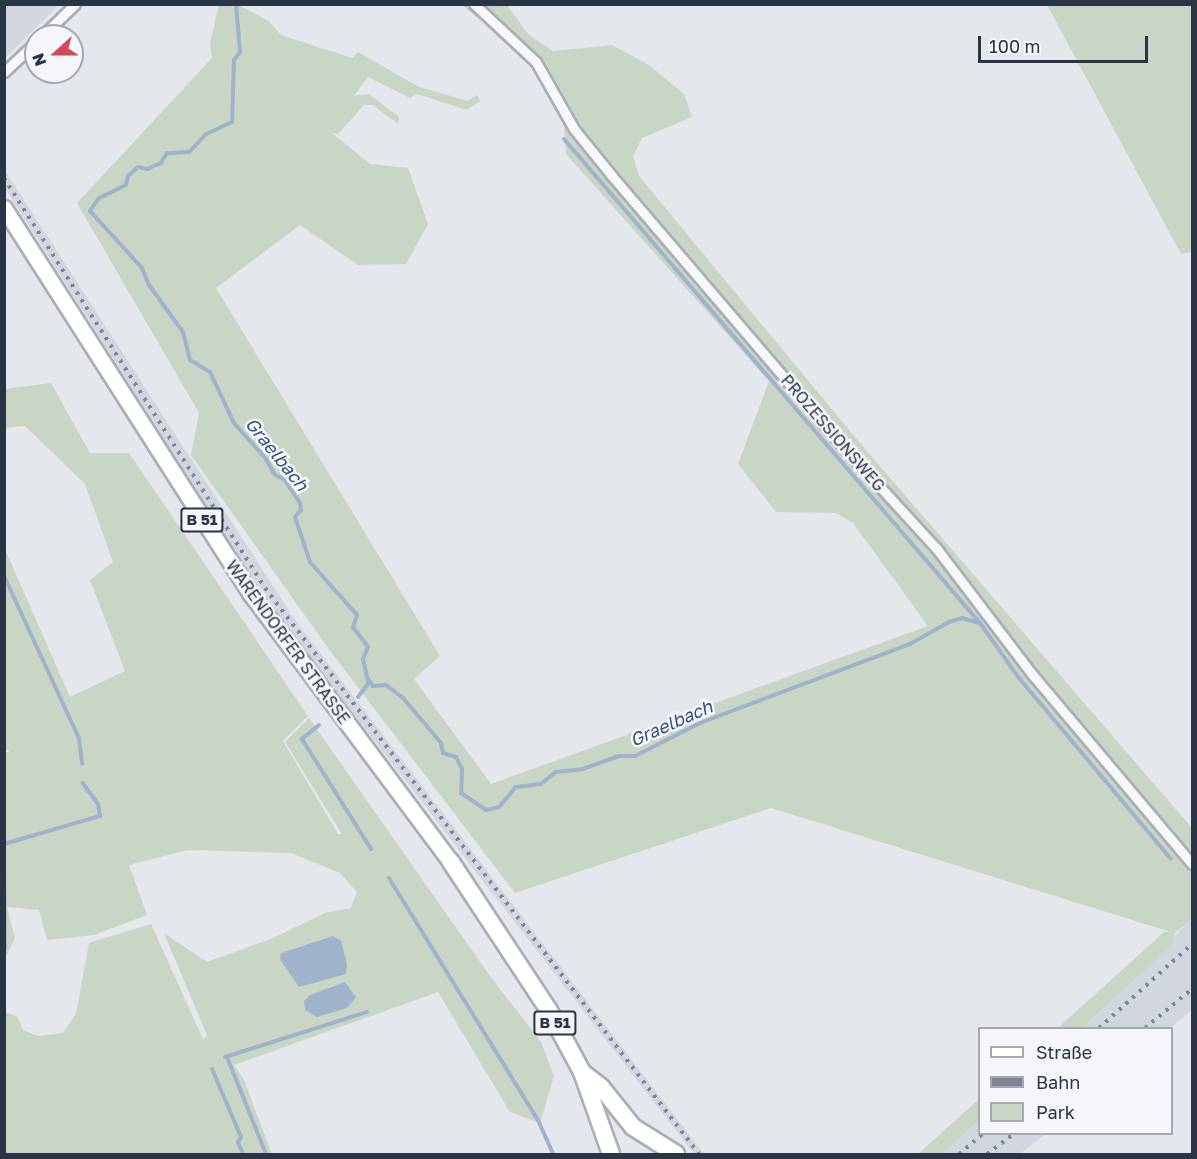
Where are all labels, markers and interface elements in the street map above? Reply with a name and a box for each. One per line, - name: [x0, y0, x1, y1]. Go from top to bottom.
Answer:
- north arrow: [24, 24, 84, 84]
- scale bar: [981, 24, 1150, 62]
- text: 100 m: [989, 35, 1040, 57]
- text: N: [28, 50, 51, 69]
- street label: PROZESSIONSWEG: [777, 371, 889, 495]
- water label: Graelbach: [241, 413, 313, 495]
- road number: B 51: [180, 508, 224, 532]
- street label: WARENDORFER STRASSE: [222, 556, 354, 728]
- water label: Graelbach: [626, 695, 716, 751]
- road number: B 51: [532, 1011, 578, 1035]
- legend: [978, 1027, 1173, 1135]
- text: Straße: [1036, 1041, 1092, 1063]
- text: Bahn: [1036, 1071, 1080, 1093]
- text: Park: [1036, 1101, 1075, 1123]

